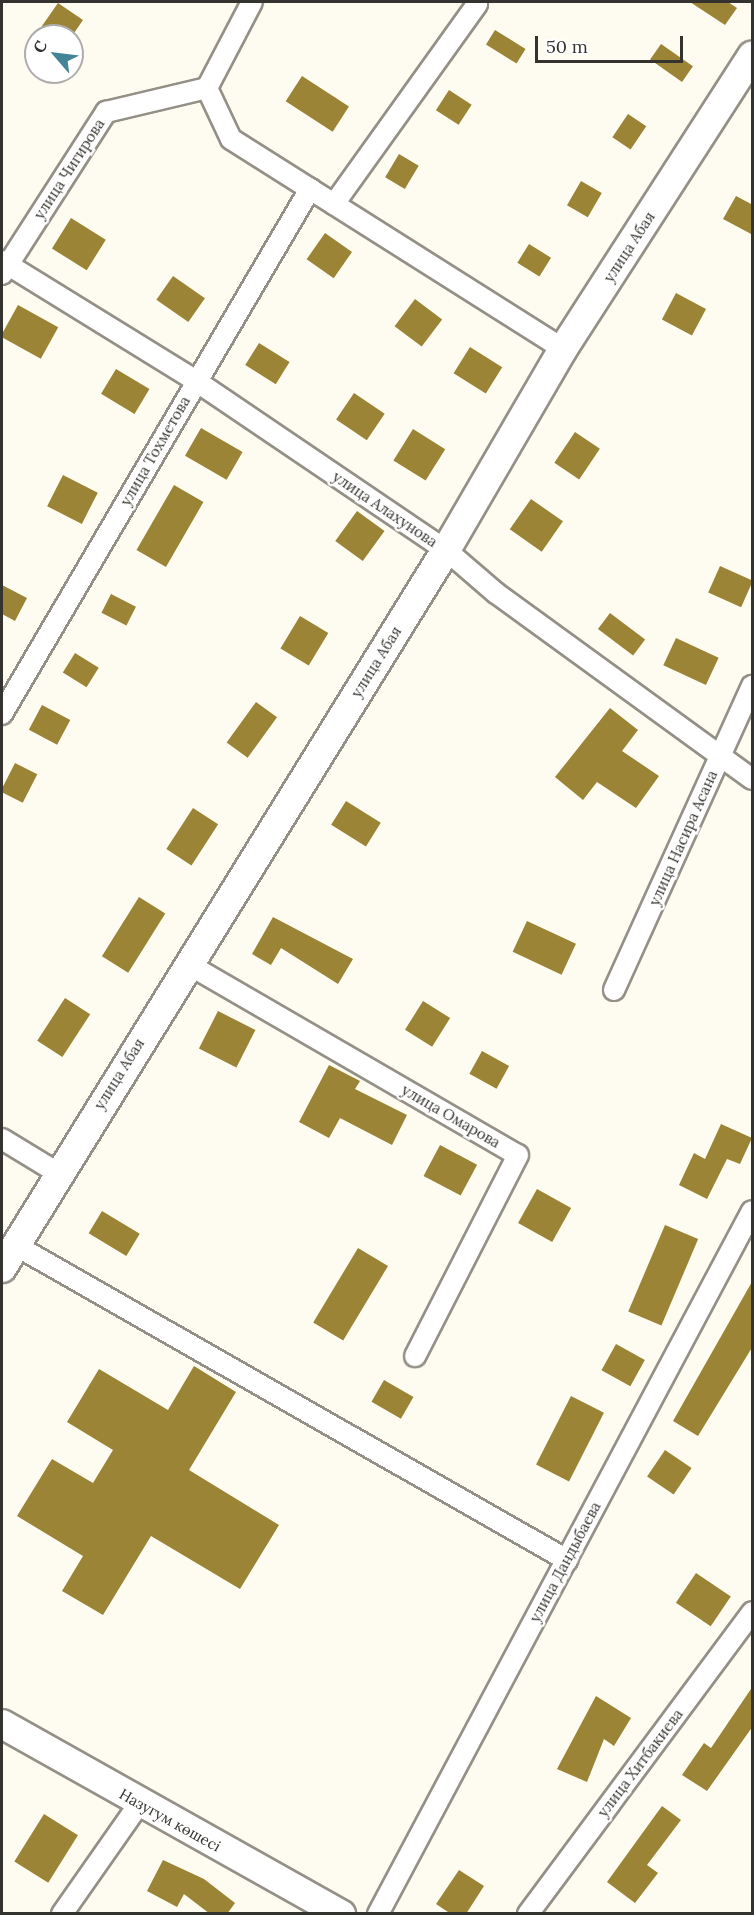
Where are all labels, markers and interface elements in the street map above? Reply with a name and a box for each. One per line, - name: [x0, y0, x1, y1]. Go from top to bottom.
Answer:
- north arrow: [24, 24, 84, 84]
- scale bar: [538, 24, 686, 62]
- text: 50 m: [546, 35, 588, 58]
- text: С: [28, 37, 51, 56]
- street label: улица Чигирова: [30, 115, 108, 223]
- street label: улица Абая: [600, 208, 658, 286]
- street label: улица Тохметова: [116, 393, 194, 509]
- street label: улица Алахунова: [329, 467, 441, 551]
- street label: улица Абая: [347, 623, 405, 701]
- street label: улица Насира Асана: [645, 767, 721, 909]
- street label: улица Абая: [90, 1035, 148, 1113]
- street label: улица Омарова: [398, 1080, 504, 1152]
- street label: улица Дандыбаева: [526, 1499, 604, 1625]
- street label: улица Хитбакиева: [593, 1705, 687, 1821]
- street label: Назугум көшесі: [116, 1785, 224, 1855]

